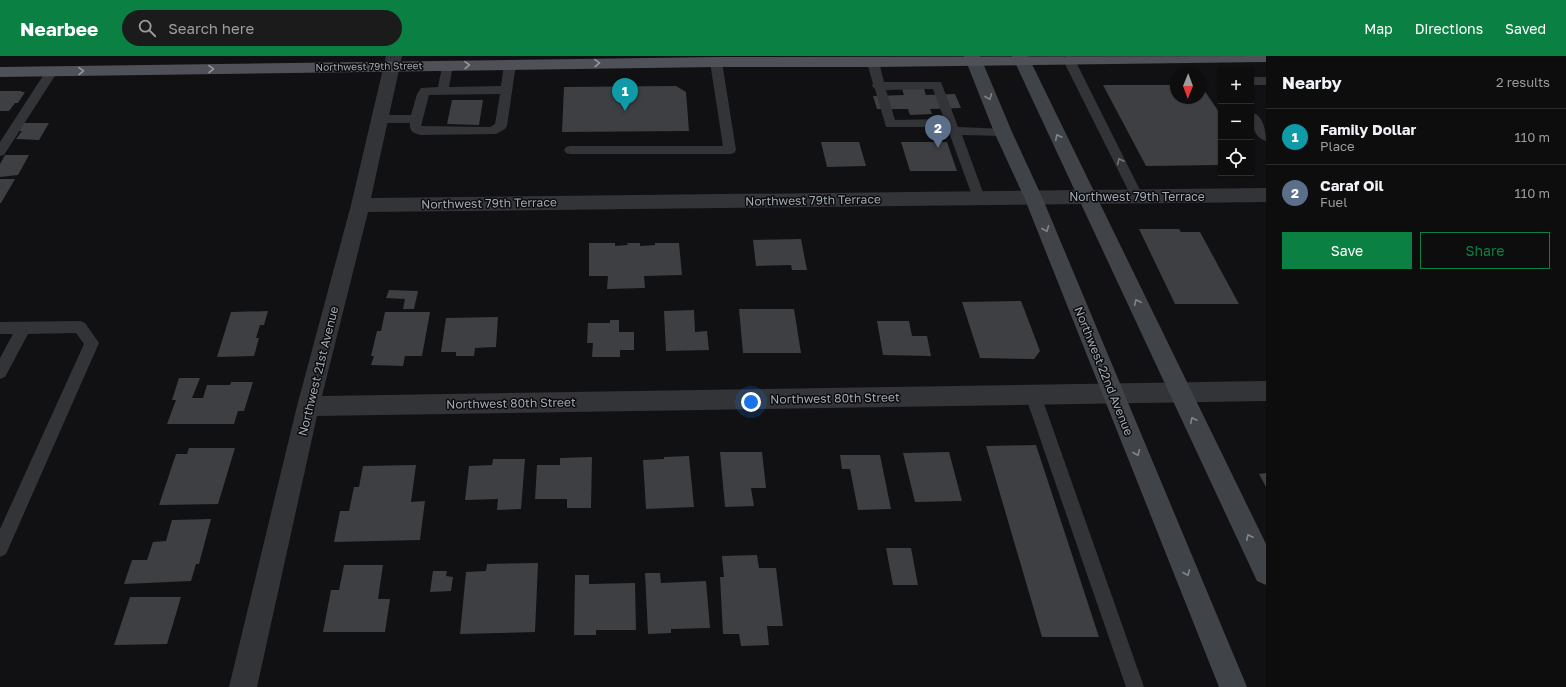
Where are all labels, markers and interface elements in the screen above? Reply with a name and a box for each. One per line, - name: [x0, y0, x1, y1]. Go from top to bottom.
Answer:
- search box: [122, 10, 402, 46]
- text: Nearbee: [20, 17, 98, 40]
- icon: search: [136, 17, 158, 39]
- text: Search here: [168, 19, 254, 37]
- text: Map: [1364, 20, 1393, 37]
- text: Directions: [1415, 20, 1483, 37]
- text: Saved: [1505, 20, 1546, 37]
- street label: Northwest 79th Street: [315, 59, 423, 73]
- one-way arrow: [594, 59, 600, 67]
- one-way arrow: [464, 61, 470, 69]
- one-way arrow: [208, 64, 214, 73]
- one-way arrow: [78, 67, 84, 75]
- north arrow: [1170, 68, 1206, 104]
- map controls: [1218, 68, 1254, 176]
- button: +: [1218, 68, 1254, 104]
- text: Nearby: [1282, 72, 1342, 93]
- text: 2 results: [1496, 74, 1550, 90]
- pin: 1: [612, 78, 638, 111]
- one-way arrow: [984, 92, 992, 100]
- button: −: [1218, 104, 1254, 140]
- pin: 2: [925, 115, 951, 148]
- text: Family Dollar: [1320, 120, 1416, 138]
- text: 1: [1292, 129, 1298, 145]
- text: 110 m: [1515, 129, 1550, 145]
- one-way arrow: [1055, 134, 1063, 142]
- text: Place: [1320, 138, 1355, 154]
- button: locate: [1218, 140, 1254, 176]
- one-way arrow: [1117, 158, 1125, 166]
- text: Caraf Oil: [1320, 176, 1384, 194]
- text: 2: [1291, 185, 1299, 201]
- text: 110 m: [1515, 185, 1550, 201]
- street label: Northwest 79th Terrace: [1069, 189, 1205, 204]
- street label: Northwest 79th Terrace: [745, 191, 881, 209]
- street label: Northwest 79th Terrace: [421, 194, 557, 212]
- text: Fuel: [1320, 194, 1347, 210]
- one-way arrow: [1041, 224, 1049, 232]
- button: Save: [1282, 232, 1412, 269]
- button: Share: [1420, 232, 1550, 269]
- one-way arrow: [1134, 299, 1142, 307]
- street label: Northwest 21st Avenue: [295, 304, 341, 437]
- street label: Northwest 22nd Avenue: [1071, 304, 1137, 438]
- street label: Northwest 80th Street: [770, 389, 900, 407]
- your location: [741, 392, 761, 412]
- street label: Northwest 80th Street: [446, 394, 576, 412]
- one-way arrow: [1190, 416, 1198, 424]
- one-way arrow: [1133, 449, 1141, 456]
- one-way arrow: [1246, 534, 1254, 541]
- one-way arrow: [1182, 570, 1190, 577]

